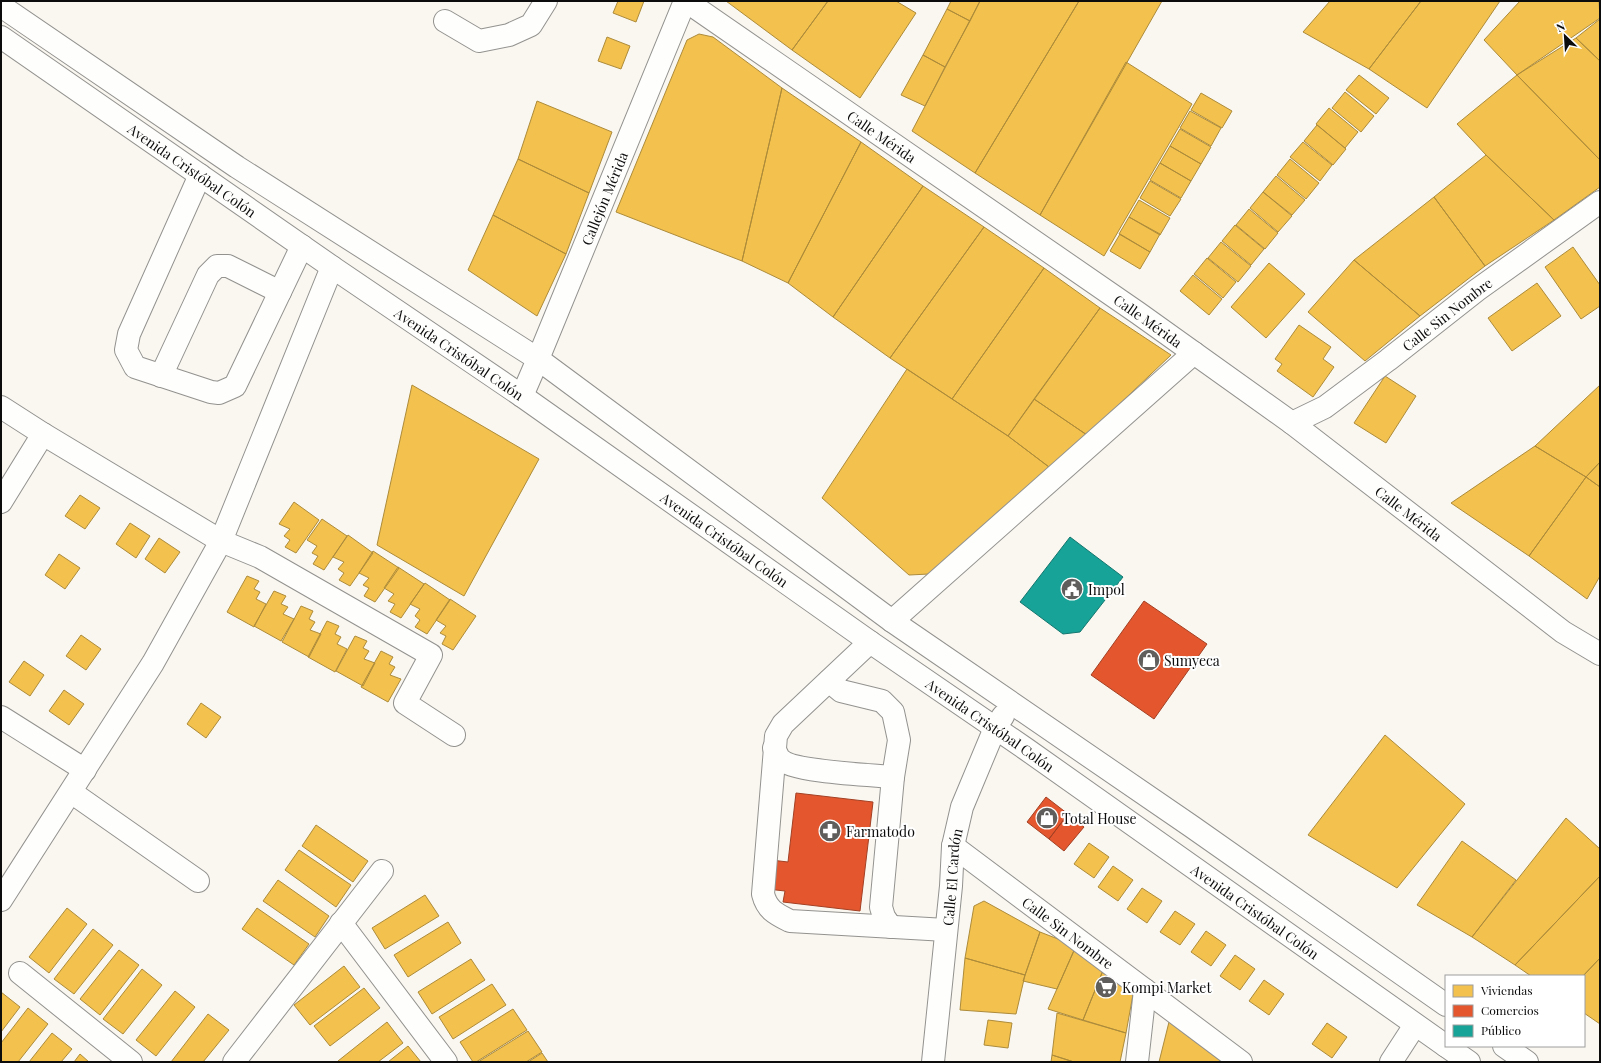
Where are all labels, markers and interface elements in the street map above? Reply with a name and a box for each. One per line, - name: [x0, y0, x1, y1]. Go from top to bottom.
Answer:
- north arrow: [1545, 16, 1585, 56]
- text: N: [1554, 18, 1567, 35]
- street label: Calle Mérida: [844, 106, 920, 167]
- street label: Avenida Cristóbal Colón: [124, 118, 261, 221]
- street label: Callejón Mérida: [576, 149, 632, 248]
- street label: Calle Sin Nombre: [1398, 273, 1496, 355]
- street label: Calle Mérida: [1110, 290, 1186, 351]
- street label: Avenida Cristóbal Colón: [390, 302, 528, 404]
- street label: Calle Mérida: [1371, 481, 1446, 545]
- street label: Avenida Cristóbal Colón: [656, 487, 793, 591]
- public building icon: Impol: [1059, 576, 1085, 602]
- place label: Impol: [1088, 580, 1125, 599]
- shop icon: Sumyeca: [1136, 647, 1162, 673]
- place label: Sumyeca: [1164, 651, 1220, 670]
- street label: Avenida Cristóbal Colón: [922, 673, 1059, 776]
- shop icon: Total House: [1034, 805, 1060, 831]
- place label: Total House: [1062, 809, 1137, 828]
- pharmacy icon: Farmatodo: [817, 818, 843, 844]
- place label: Farmatodo: [846, 822, 915, 841]
- street label: Calle El Cardón: [937, 826, 966, 927]
- street label: Avenida Cristóbal Colón: [1187, 859, 1323, 963]
- street label: Calle Sin Nombre: [1019, 892, 1118, 973]
- supermarket icon: Kompi Market: [1093, 974, 1119, 1000]
- legend: [1445, 975, 1585, 1047]
- place label: Kompi Market: [1122, 978, 1212, 997]
- text: Viviendas: [1480, 982, 1533, 998]
- text: Comercios: [1481, 1002, 1539, 1018]
- text: Público: [1481, 1022, 1521, 1038]

